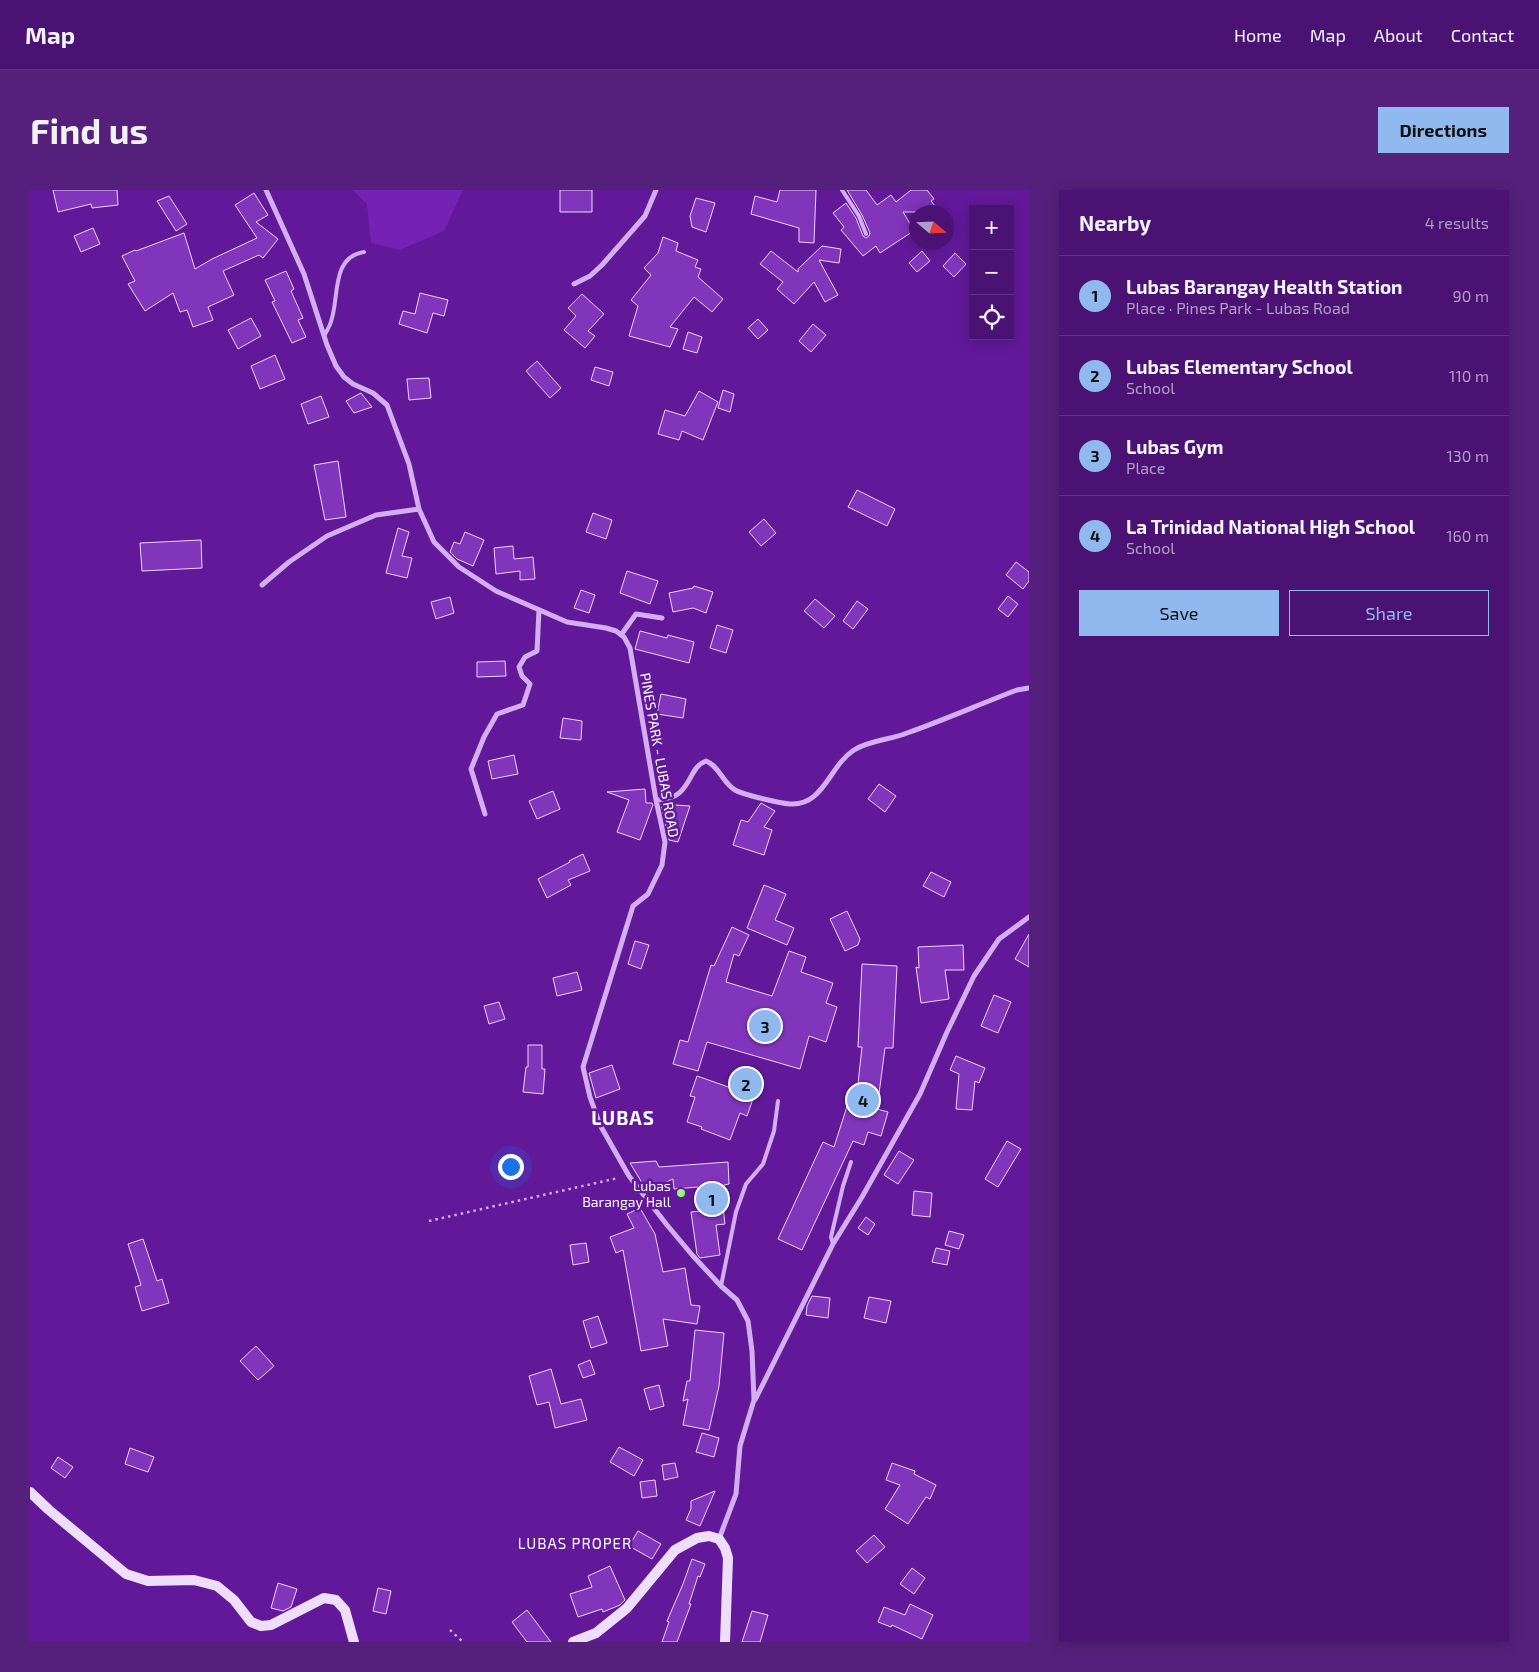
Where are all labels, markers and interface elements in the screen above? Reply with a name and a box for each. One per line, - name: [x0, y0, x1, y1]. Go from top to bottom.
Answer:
- text: Map: [25, 20, 75, 49]
- text: Home: [1234, 24, 1282, 46]
- text: Map: [1310, 24, 1346, 46]
- text: About: [1374, 24, 1423, 46]
- text: Contact: [1451, 24, 1514, 46]
- button: Directions: [1378, 107, 1509, 153]
- text: Find us: [30, 109, 148, 151]
- north arrow: [909, 205, 954, 250]
- map controls: [969, 205, 1014, 340]
- button: +: [969, 205, 1014, 250]
- text: Nearby: [1079, 210, 1151, 235]
- text: 4 results: [1425, 213, 1489, 232]
- button: −: [969, 250, 1014, 295]
- text: Lubas Barangay Health Station: [1126, 275, 1403, 298]
- text: 1: [1092, 286, 1098, 305]
- text: 90 m: [1453, 286, 1489, 305]
- button: locate: [969, 295, 1014, 340]
- text: Place · Pines Park - Lubas Road: [1126, 298, 1350, 317]
- text: Lubas Elementary School: [1126, 355, 1353, 378]
- text: 2: [1090, 366, 1100, 385]
- text: 110 m: [1449, 366, 1489, 385]
- text: School: [1126, 378, 1175, 397]
- text: Lubas Gym: [1126, 435, 1224, 458]
- text: 3: [1090, 446, 1100, 465]
- text: 130 m: [1447, 446, 1489, 465]
- text: Place: [1126, 458, 1165, 477]
- text: La Trinidad National High School: [1126, 515, 1415, 538]
- text: 4: [1090, 526, 1100, 545]
- text: 160 m: [1446, 526, 1489, 545]
- text: School: [1126, 538, 1175, 557]
- button: Save: [1079, 590, 1279, 636]
- button: Share: [1289, 590, 1489, 636]
- street label: PINES PARK - LUBAS ROAD: [637, 671, 683, 839]
- pin: 3: [749, 1007, 781, 1045]
- pin: 2: [730, 1065, 762, 1103]
- pin: 4: [847, 1081, 879, 1119]
- district label: LUBAS: [591, 1106, 655, 1129]
- your location: [498, 1154, 524, 1180]
- place label: Lubas Barangay Hall: [582, 1177, 672, 1210]
- pin: 1: [696, 1180, 728, 1218]
- marker: Lubas Barangay Hall: [675, 1187, 687, 1199]
- district label: LUBAS PROPER: [518, 1534, 632, 1552]

